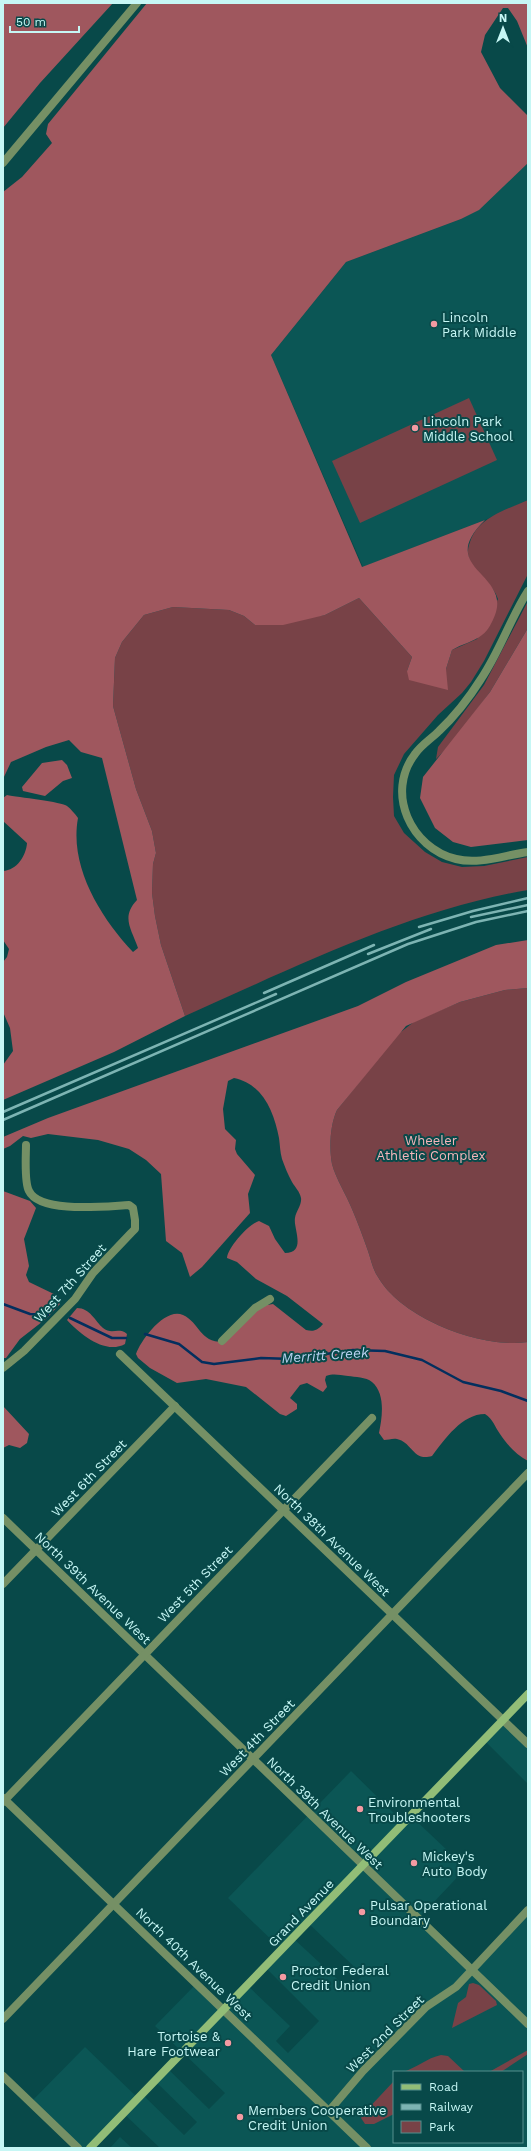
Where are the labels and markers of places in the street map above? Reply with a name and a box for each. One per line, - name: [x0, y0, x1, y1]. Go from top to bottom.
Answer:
- place label: Lincoln Park Middle: [442, 310, 516, 340]
- marker: Lincoln Park Middle: [429, 319, 439, 329]
- place label: Lincoln Park Middle School: [423, 414, 513, 444]
- marker: Lincoln Park Middle School: [410, 423, 420, 433]
- place label: Environmental Troubleshooters: [368, 1795, 471, 1825]
- marker: Environmental Troubleshooters: [355, 1804, 365, 1814]
- place label: Mickey's Auto Body: [422, 1849, 488, 1879]
- marker: Mickey's Auto Body: [409, 1858, 419, 1868]
- place label: Pulsar Operational Boundary: [370, 1898, 487, 1928]
- marker: Pulsar Operational Boundary: [357, 1907, 367, 1917]
- place label: Proctor Federal Credit Union: [291, 1963, 389, 1993]
- marker: Proctor Federal Credit Union: [278, 1972, 288, 1982]
- place label: Tortoise & Hare Footwear: [127, 2029, 221, 2059]
- marker: Tortoise & Hare Footwear: [223, 2038, 233, 2048]
- place label: Members Cooperative Credit Union: [248, 2103, 386, 2133]
- marker: Members Cooperative Credit Union: [235, 2112, 245, 2122]

